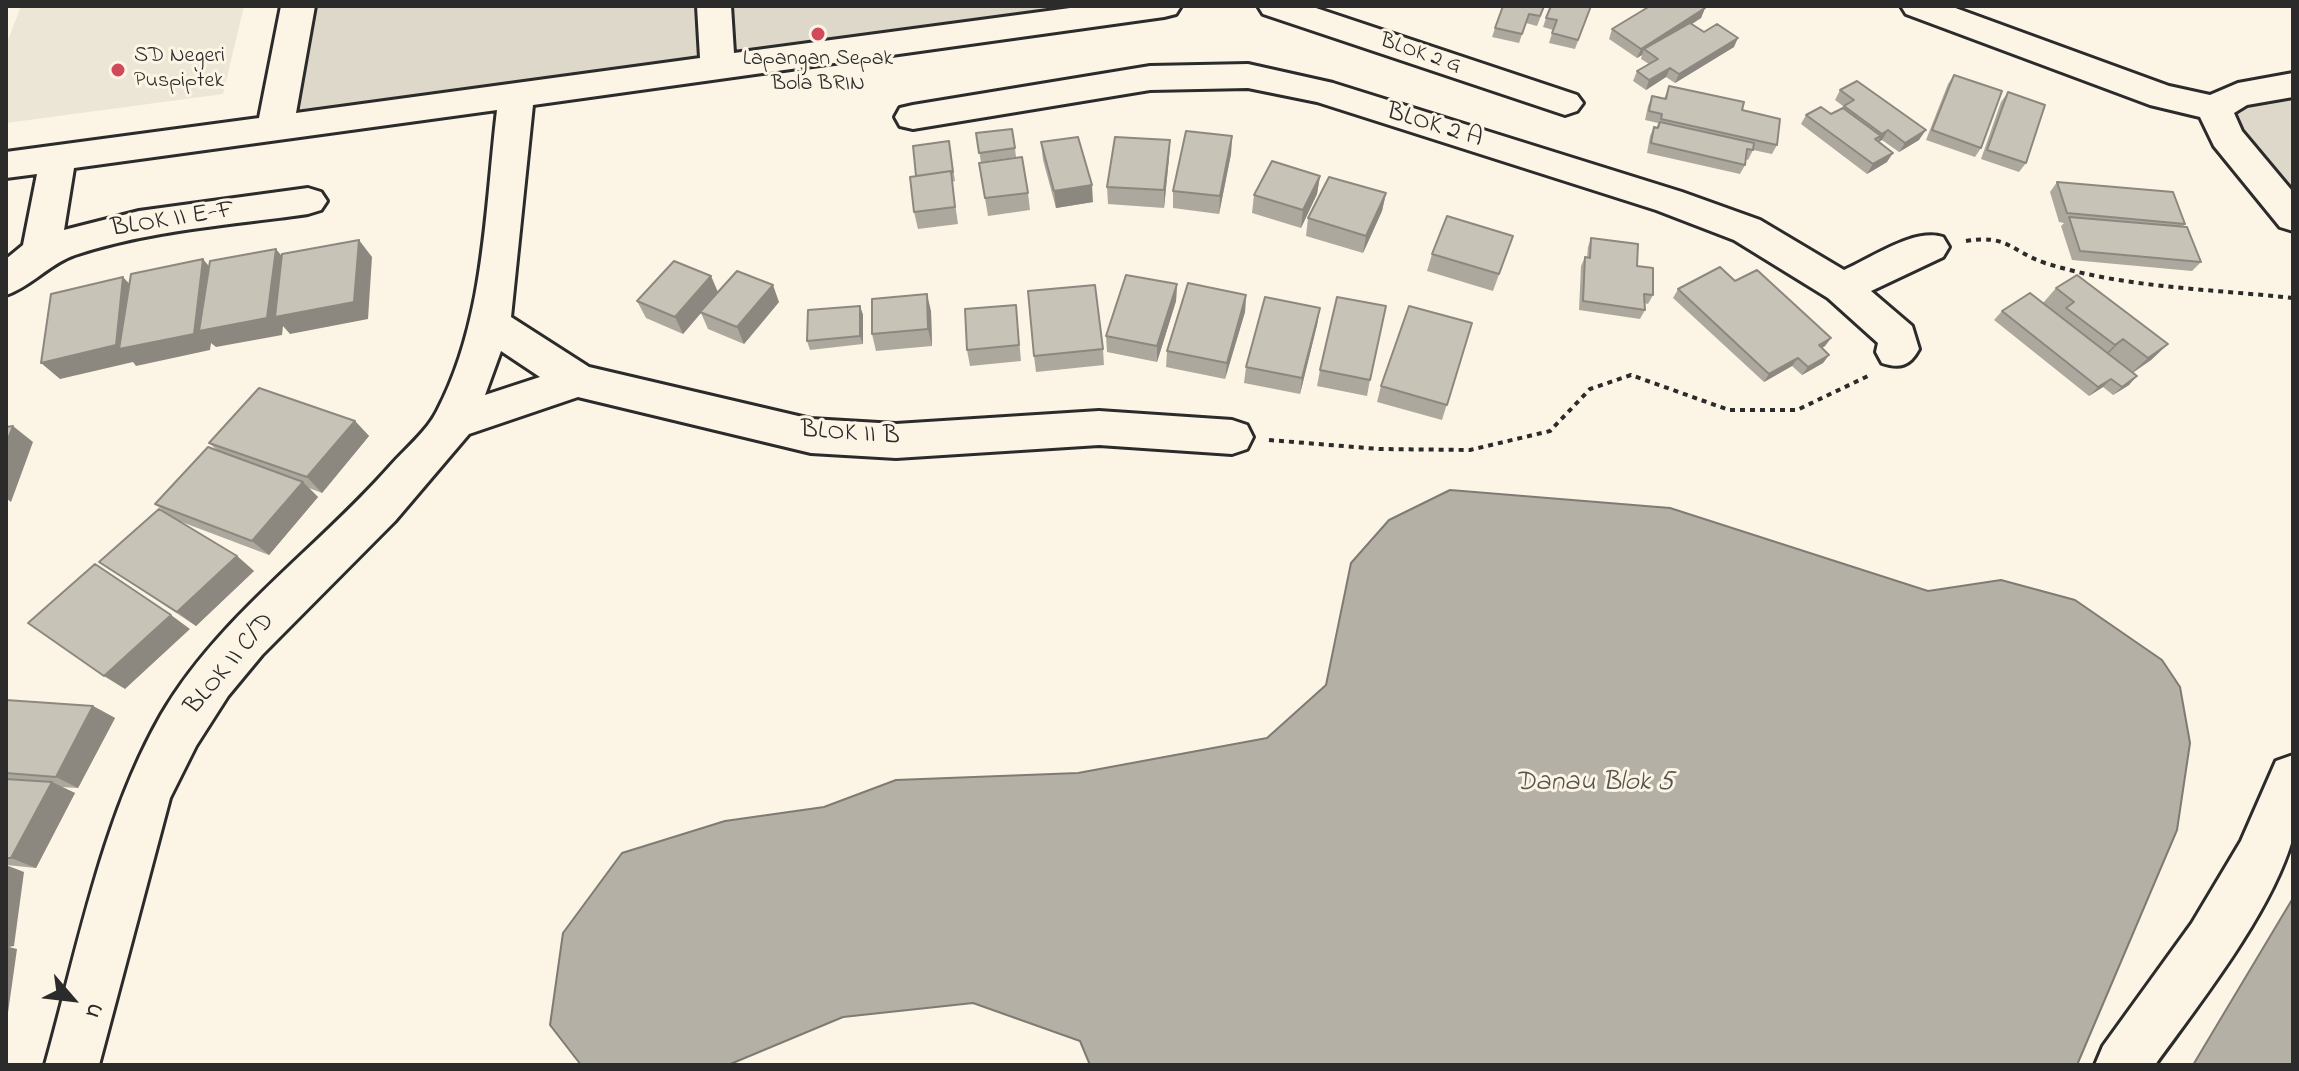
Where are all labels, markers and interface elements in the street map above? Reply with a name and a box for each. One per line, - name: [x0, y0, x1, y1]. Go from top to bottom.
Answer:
- marker: Lapangan Sepak Bola BRIN: [809, 25, 827, 43]
- street label: BLOK 2 G: [1376, 29, 1464, 81]
- place label: SD Negeri Puspiptek: [134, 44, 225, 96]
- place label: Lapangan Sepak Bola BRIN: [743, 47, 893, 98]
- marker: SD Negeri Puspiptek: [109, 61, 127, 79]
- street label: BLOK 2 A: [1382, 98, 1486, 156]
- street label: BLOK II E-F: [109, 196, 237, 246]
- street label: BLOK II B: [799, 416, 901, 454]
- street label: BLOK II C/D: [179, 608, 283, 722]
- water label: Danau Blok 5: [1515, 767, 1673, 801]
- north arrow: [32, 959, 112, 1039]
- text: U: [76, 997, 111, 1024]

